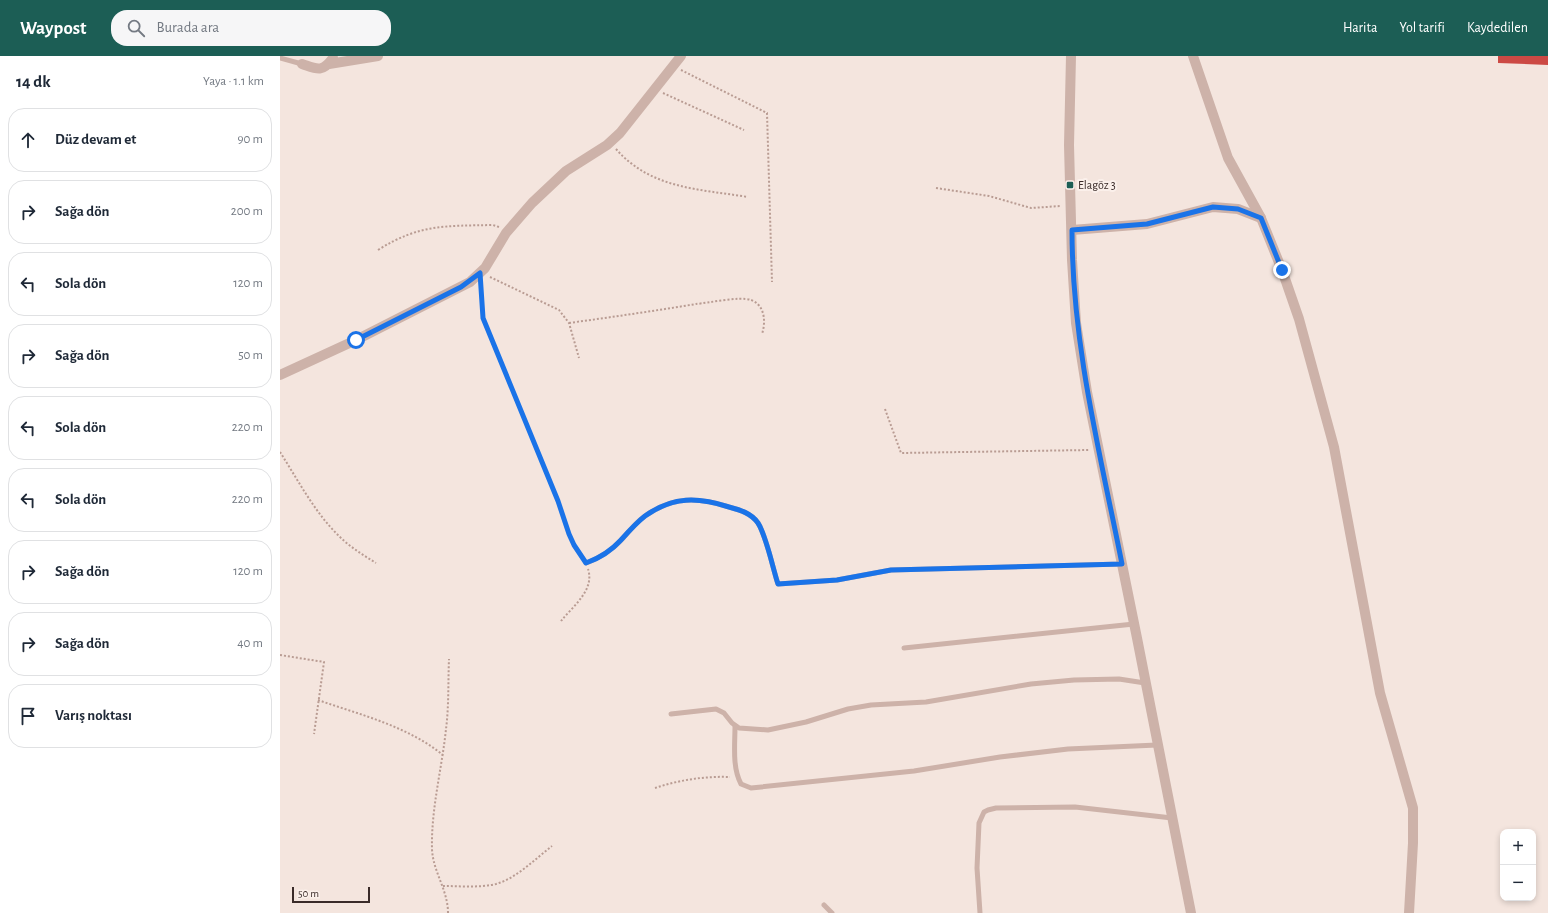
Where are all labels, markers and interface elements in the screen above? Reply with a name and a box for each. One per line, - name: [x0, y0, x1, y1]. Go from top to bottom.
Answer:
- search box: [111, 10, 391, 46]
- icon: search: [125, 17, 147, 39]
- text: Waypost: [20, 19, 87, 38]
- text: Burada ara: [157, 20, 219, 35]
- text: Harita: [1343, 21, 1377, 35]
- text: Yol tarifi: [1399, 21, 1445, 35]
- text: Kaydedilen: [1467, 21, 1528, 35]
- text: 14 dk: [16, 73, 51, 90]
- text: Yaya · 1.1 km: [203, 75, 264, 88]
- icon: ahead: [17, 129, 39, 151]
- text: Düz devam et: [55, 132, 136, 147]
- text: 90 m: [237, 133, 263, 146]
- place label: Elagöz 3: [1078, 179, 1116, 191]
- marker: Elagöz 3: [1065, 180, 1075, 190]
- icon: right: [17, 201, 39, 223]
- text: Sağa dön: [55, 204, 109, 219]
- text: 200 m: [231, 205, 263, 218]
- route end: [1273, 261, 1291, 279]
- icon: left: [17, 273, 39, 295]
- text: Sola dön: [55, 276, 106, 291]
- text: 120 m: [233, 277, 263, 290]
- route start: [347, 331, 365, 349]
- icon: right: [17, 345, 39, 367]
- text: Sağa dön: [55, 348, 109, 363]
- text: 50 m: [238, 349, 263, 362]
- icon: left: [17, 417, 39, 439]
- text: Sola dön: [55, 420, 106, 435]
- text: 220 m: [232, 421, 263, 434]
- icon: left: [17, 489, 39, 511]
- text: Sola dön: [55, 492, 106, 507]
- text: 220 m: [232, 493, 263, 506]
- icon: right: [17, 561, 39, 583]
- text: Sağa dön: [55, 564, 109, 579]
- text: 120 m: [233, 565, 263, 578]
- icon: right: [17, 633, 39, 655]
- text: Sağa dön: [55, 636, 109, 651]
- text: 40 m: [237, 637, 263, 650]
- icon: arrive: [17, 705, 39, 727]
- text: Varış noktası: [55, 708, 132, 723]
- map controls: [1500, 829, 1536, 901]
- button: +: [1500, 829, 1536, 865]
- button: −: [1500, 865, 1536, 901]
- scale bar: [292, 885, 370, 904]
- text: 50 m: [298, 888, 319, 899]

